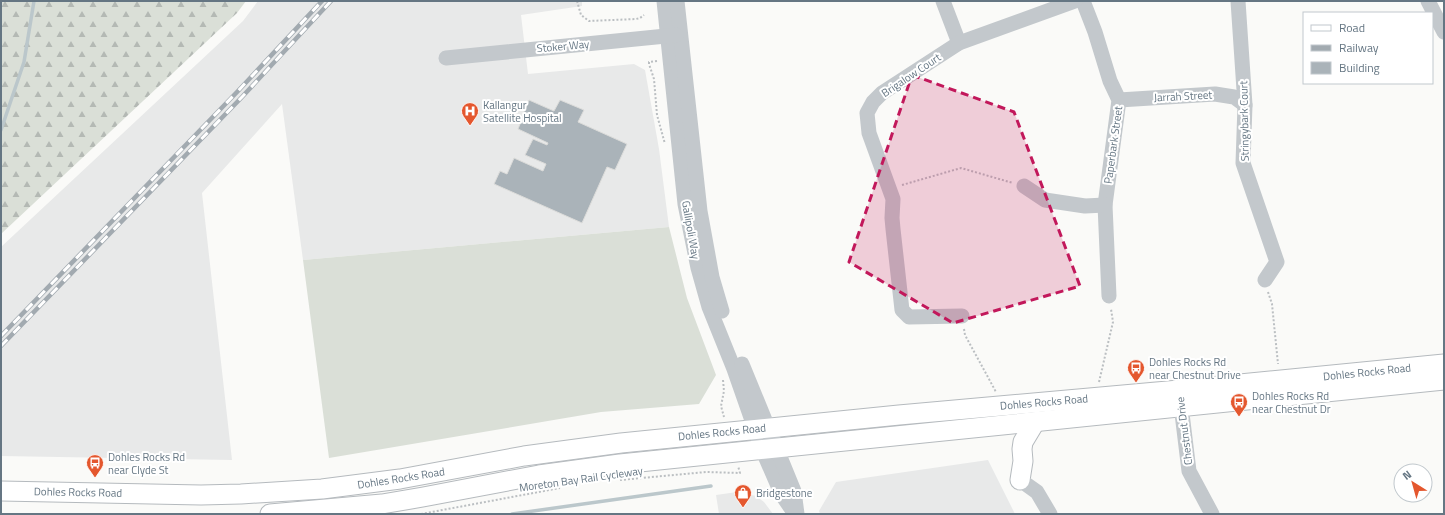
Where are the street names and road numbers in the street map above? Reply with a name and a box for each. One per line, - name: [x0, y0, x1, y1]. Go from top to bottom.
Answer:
- street label: Stoker Way: [536, 36, 591, 56]
- street label: Brigalow Court: [878, 49, 944, 101]
- street label: Stringybark Court: [1235, 80, 1253, 162]
- street label: Jarrah Street: [1153, 86, 1213, 106]
- street label: Paperbark Street: [1100, 105, 1126, 185]
- street label: Gallipoli Way: [678, 200, 704, 261]
- street label: Dohles Rocks Road: [1322, 359, 1412, 385]
- street label: Dohles Rocks Road: [999, 390, 1089, 414]
- street label: Chestnut Drive: [1172, 396, 1196, 466]
- street label: Dohles Rocks Road: [677, 419, 767, 445]
- street label: Moreton Bay Rail Cycleway: [518, 462, 645, 496]
- street label: Dohles Rocks Road: [356, 463, 446, 493]
- street label: Dohles Rocks Road: [34, 483, 122, 501]

